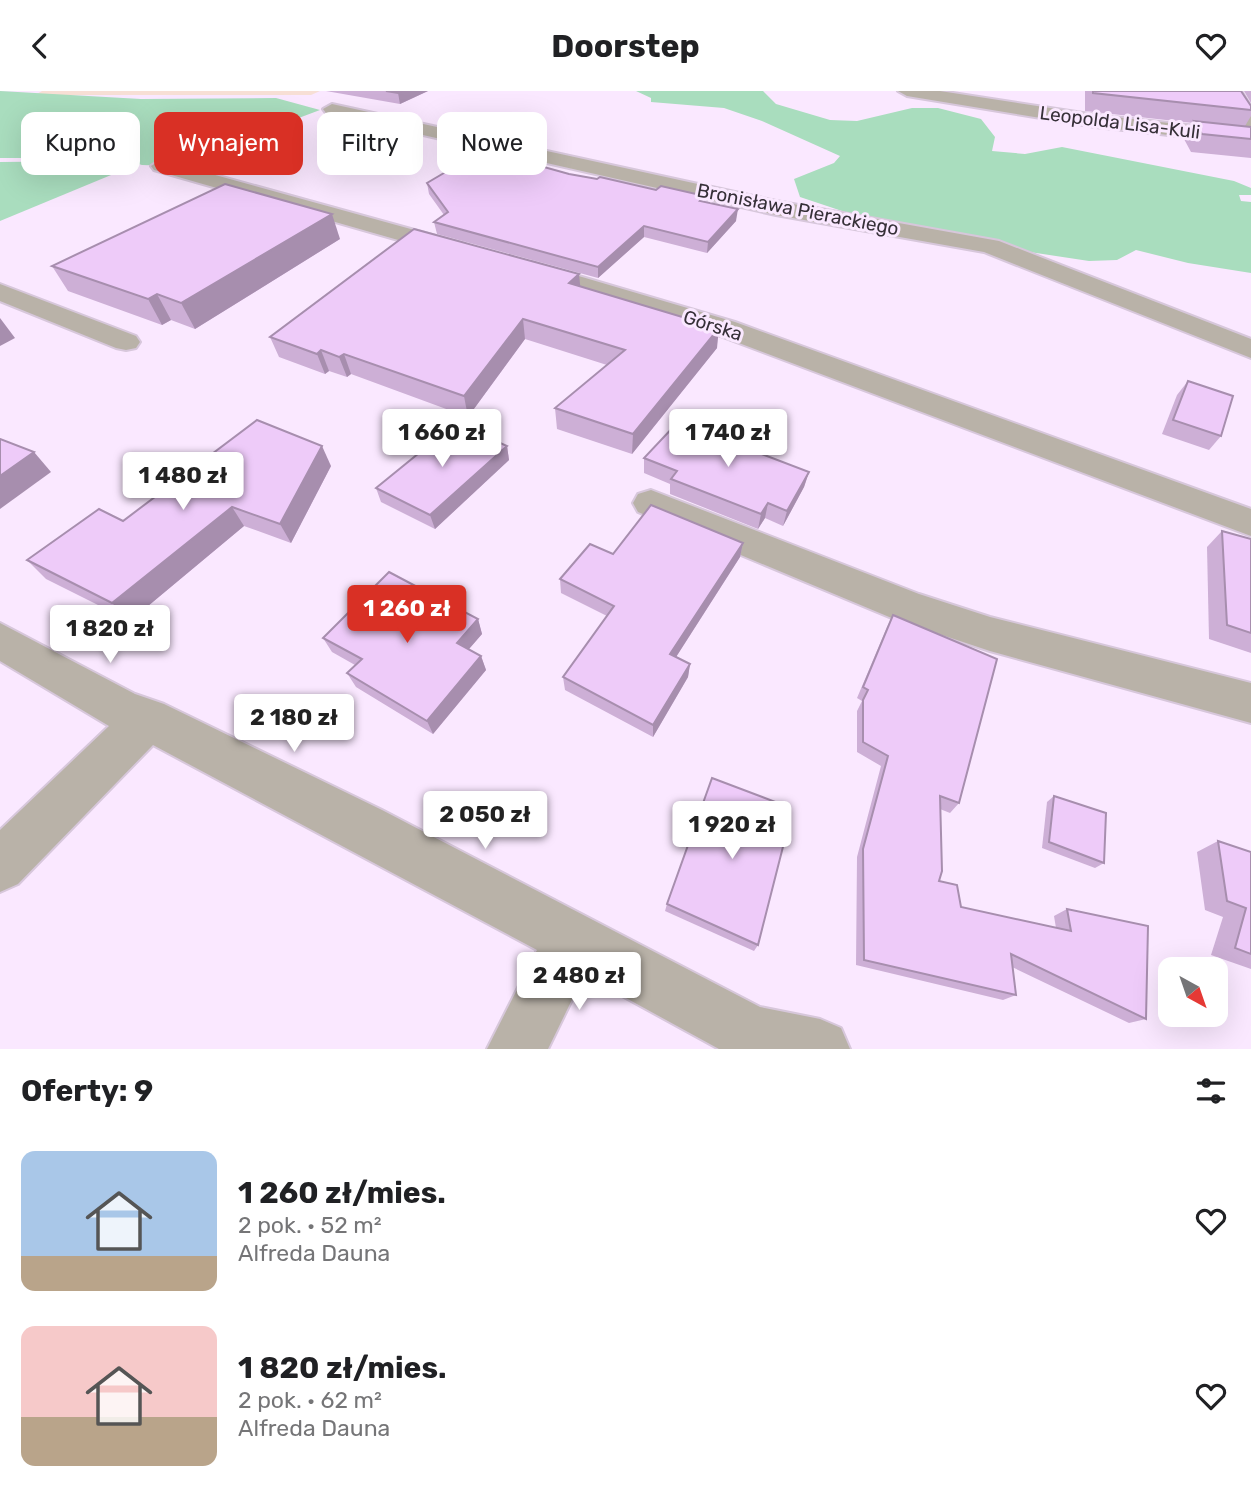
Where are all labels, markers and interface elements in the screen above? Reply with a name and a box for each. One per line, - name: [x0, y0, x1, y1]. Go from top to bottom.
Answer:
- icon: back: [21, 27, 59, 65]
- text: Doorstep: [551, 27, 700, 65]
- icon: heart: [1192, 27, 1230, 65]
- street label: Leopolda Lisa-Kuli: [1038, 101, 1202, 144]
- chip: Kupno: [21, 112, 140, 175]
- chip: Wynajem: [154, 112, 303, 175]
- chip: Filtry: [317, 112, 423, 175]
- chip: Nowe: [437, 112, 547, 175]
- street label: Bronisława Pierackiego: [695, 179, 901, 240]
- street label: Górska: [680, 305, 745, 346]
- pin: 1 660 zł: [370, 409, 514, 469]
- pin: 1 740 zł: [656, 409, 800, 469]
- text: 1 660 zł: [398, 418, 486, 446]
- text: 1 740 zł: [685, 418, 771, 446]
- pin: 1 480 zł: [111, 453, 255, 512]
- text: 1 480 zł: [139, 461, 227, 489]
- pin: 1 260 zł: [335, 585, 479, 645]
- text: 1 260 zł: [363, 594, 451, 622]
- pin: 1 820 zł: [38, 605, 182, 665]
- text: 1 820 zł: [66, 614, 154, 642]
- pin: 2 180 zł: [222, 695, 366, 754]
- text: 2 180 zł: [250, 703, 338, 731]
- pin: 2 050 zł: [413, 791, 557, 851]
- text: 2 050 zł: [439, 800, 531, 828]
- pin: 1 920 zł: [660, 801, 804, 861]
- text: 1 920 zł: [688, 810, 776, 838]
- pin: 2 480 zł: [507, 953, 651, 1012]
- north arrow: [1158, 957, 1228, 1027]
- map controls: [1158, 957, 1228, 1027]
- text: 2 480 zł: [533, 961, 625, 989]
- icon: filters: [1192, 1072, 1230, 1110]
- text: Oferty: 9: [21, 1073, 153, 1109]
- text: 1 260 zł/mies.: [238, 1175, 446, 1211]
- icon: home: [77, 1179, 161, 1263]
- icon: heart: [1192, 1202, 1230, 1240]
- text: 2 pok. · 52 m²: [238, 1211, 382, 1239]
- text: Alfreda Dauna: [238, 1239, 390, 1267]
- text: 1 820 zł/mies.: [238, 1350, 447, 1386]
- icon: home: [77, 1354, 161, 1438]
- icon: heart: [1192, 1377, 1230, 1415]
- text: 2 pok. · 62 m²: [238, 1386, 382, 1414]
- text: Alfreda Dauna: [238, 1414, 390, 1442]

